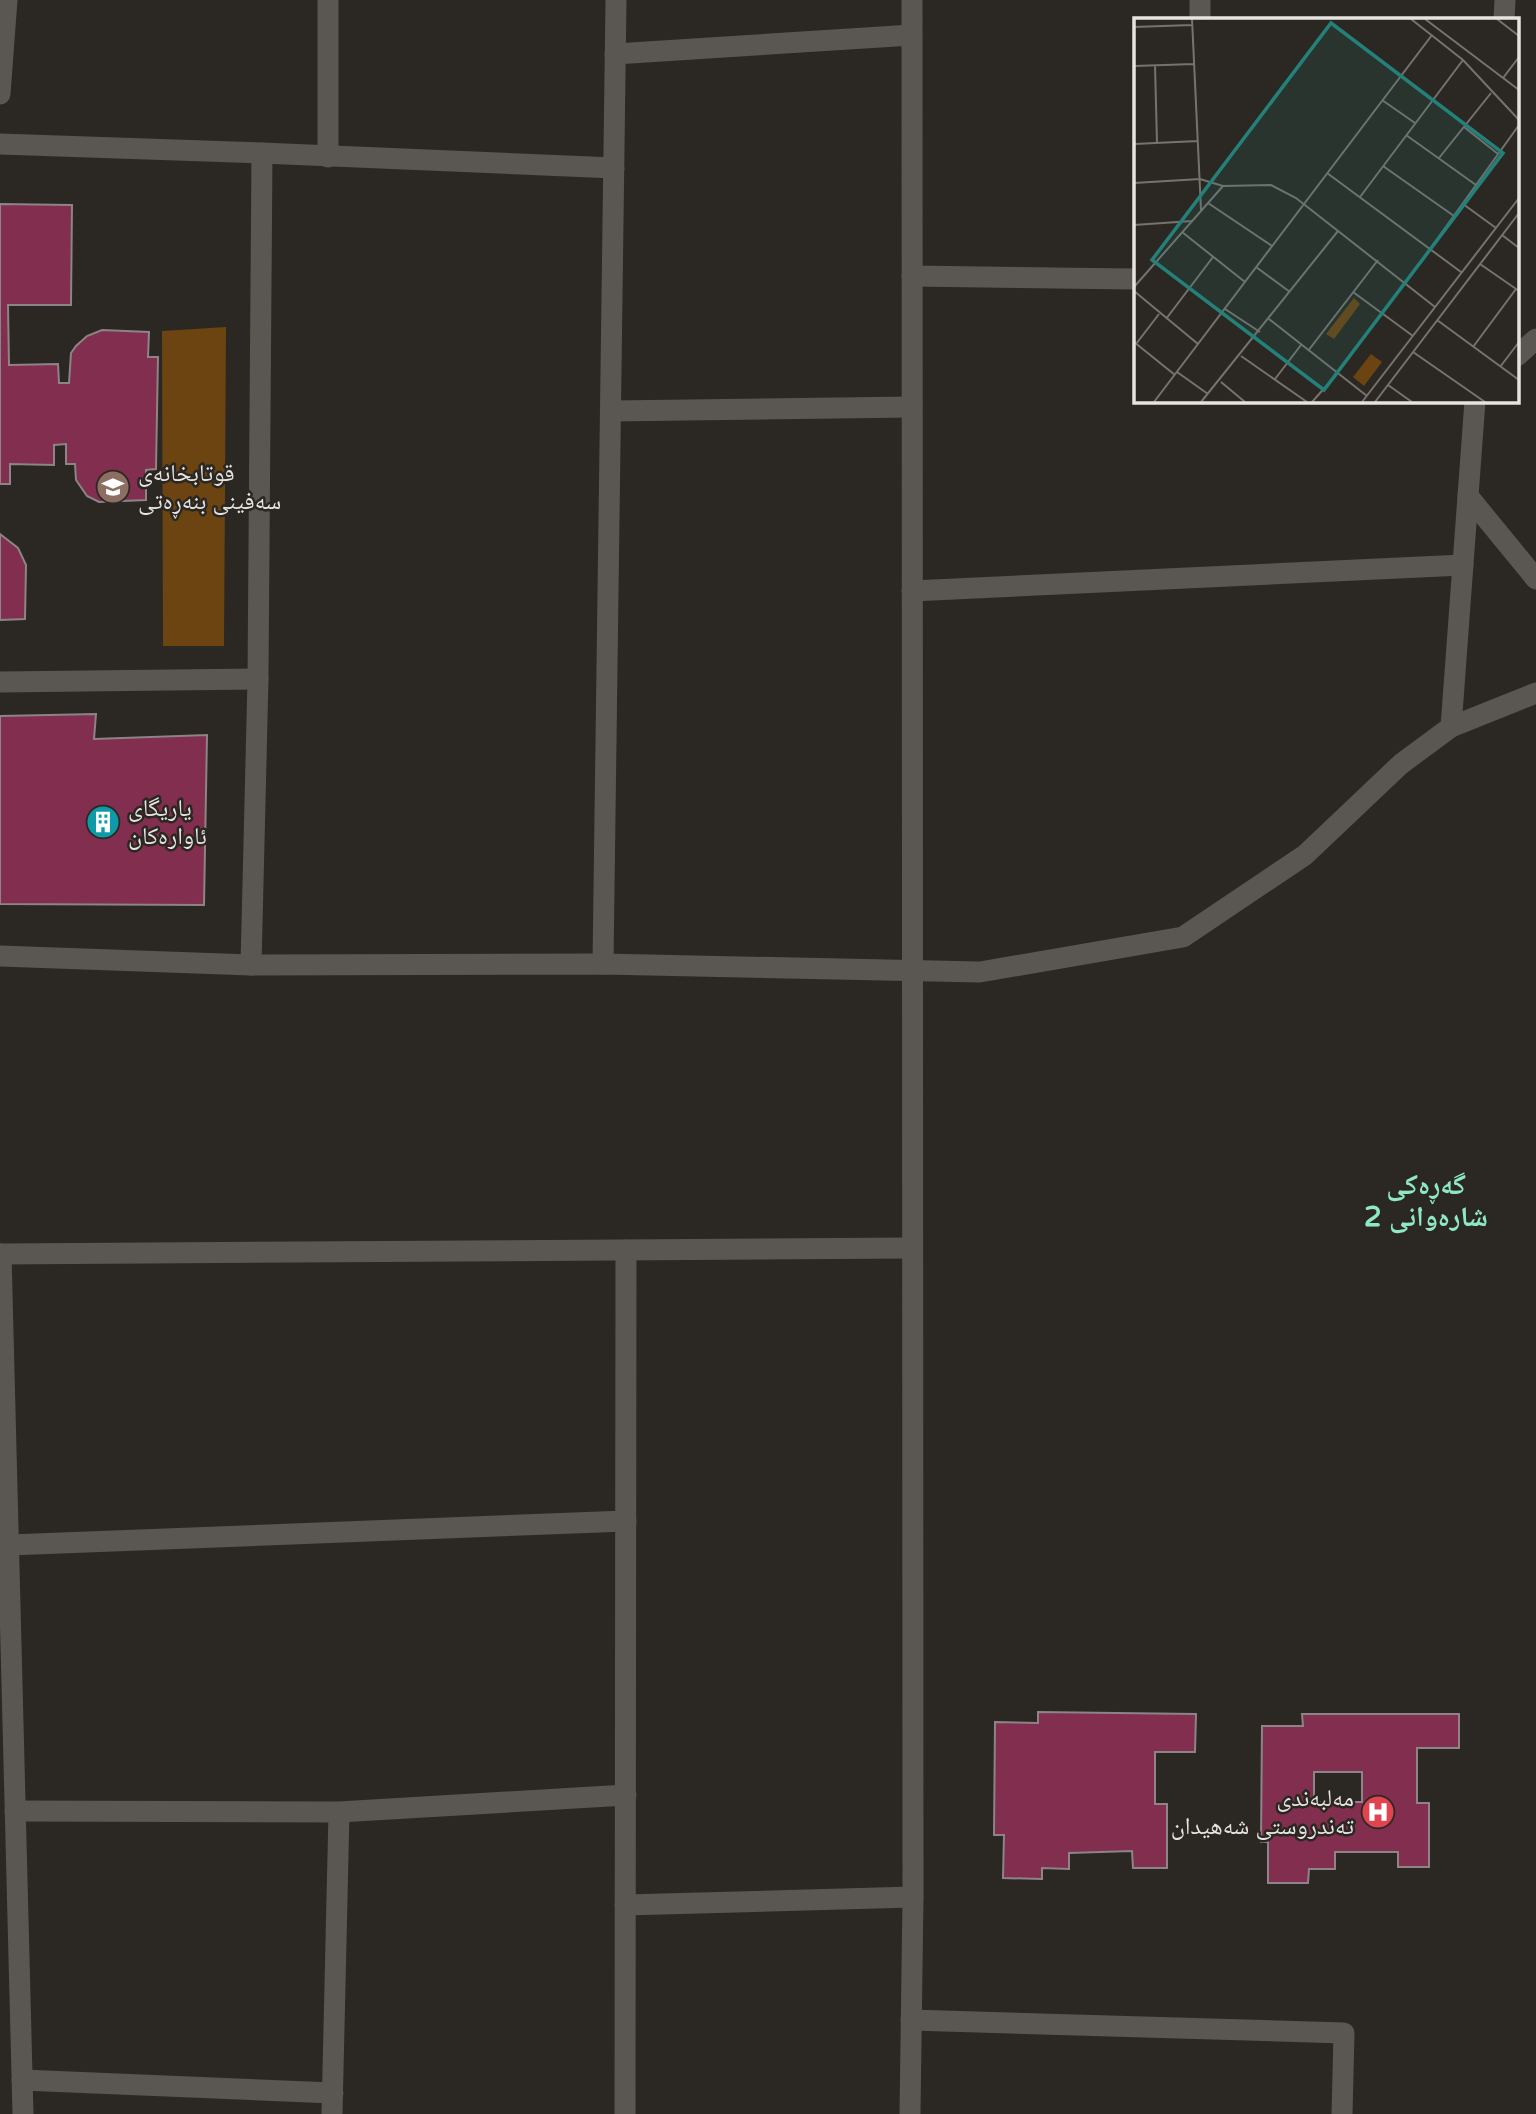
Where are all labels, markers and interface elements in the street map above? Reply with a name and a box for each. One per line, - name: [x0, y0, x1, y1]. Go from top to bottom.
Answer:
- inset map: [1134, 18, 1518, 402]
- place label: قوتابخانەی سەفینی بنەڕەتی: [138, 459, 281, 519]
- school or university icon: قوتابخانەی سەفینی بنەڕەتی: [94, 468, 132, 506]
- place label: یاریگای ئاوارەکان: [128, 794, 207, 851]
- building icon: یاریگای ئاوارەکان: [84, 803, 122, 841]
- district label: گەڕەکی شارەوانی 2: [1364, 1168, 1488, 1234]
- place label: مەلبەندی تەندروستی شەهیدان: [1171, 1784, 1354, 1841]
- hospital icon: مەلبەندی تەندروستی شەهیدان: [1359, 1793, 1397, 1831]

